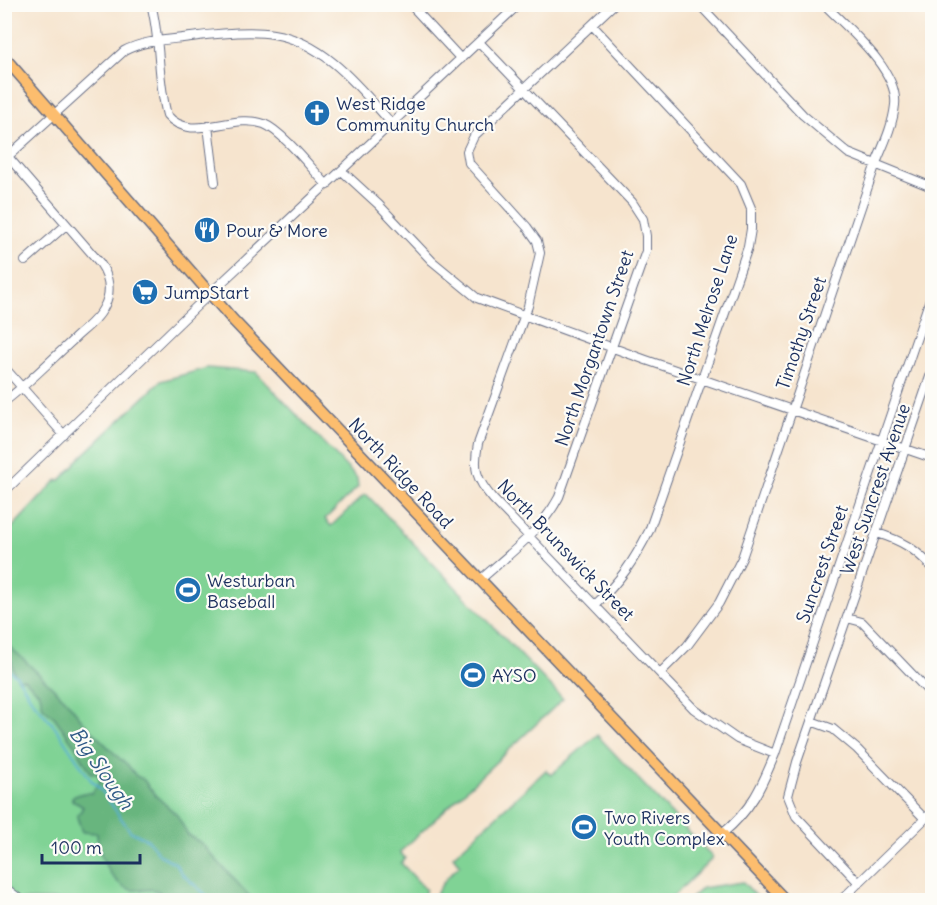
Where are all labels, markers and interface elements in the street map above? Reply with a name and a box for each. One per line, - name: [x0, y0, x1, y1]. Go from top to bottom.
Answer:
- place label: West Ridge Community Church: [336, 92, 494, 136]
- church icon: West Ridge Community Church: [302, 98, 332, 128]
- restaurant icon: Pour & More: [192, 215, 222, 245]
- place label: Pour & More: [226, 219, 328, 242]
- street label: North Melrose Lane: [672, 231, 742, 389]
- street label: North Morgantown Street: [550, 247, 638, 449]
- street label: Timothy Street: [771, 273, 831, 393]
- supermarket icon: JumpStart: [130, 277, 160, 307]
- place label: JumpStart: [164, 281, 249, 304]
- street label: West Suncrest Avenue: [835, 400, 915, 578]
- street label: North Ridge Road: [344, 413, 458, 533]
- street label: North Brunswick Street: [493, 475, 639, 625]
- street label: Suncrest Street: [791, 502, 853, 626]
- place label: Westurban Baseball: [207, 569, 295, 613]
- sports icon: Westurban Baseball: [173, 575, 203, 605]
- sports icon: AYSO: [458, 660, 488, 690]
- place label: AYSO: [492, 664, 537, 687]
- water label: Big Slough: [65, 722, 140, 814]
- place label: Two Rivers Youth Complex: [604, 806, 725, 850]
- sports icon: Two Rivers Youth Complex: [569, 812, 599, 842]
- scale bar: [42, 827, 140, 865]
- text: 100 m: [51, 836, 102, 859]

